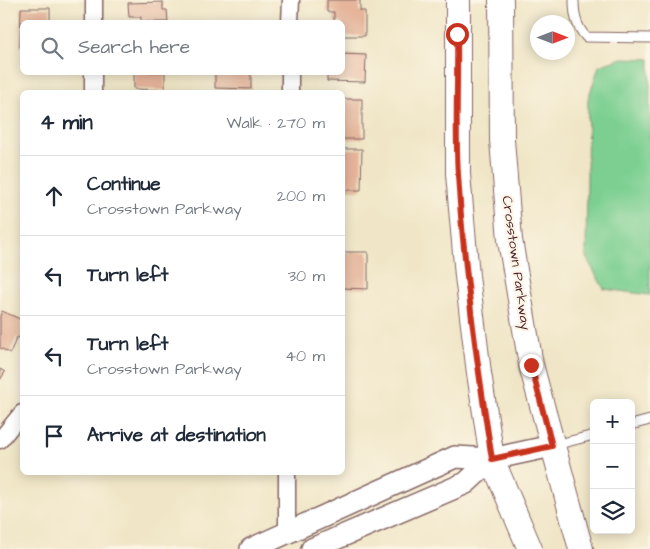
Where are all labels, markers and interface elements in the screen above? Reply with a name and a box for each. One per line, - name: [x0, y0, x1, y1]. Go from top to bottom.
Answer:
- north arrow: [530, 15, 575, 60]
- search box: [20, 20, 345, 75]
- route start: [446, 23, 469, 46]
- icon: search: [38, 34, 66, 62]
- text: Search here: [78, 34, 190, 61]
- text: 4 min: [40, 108, 93, 137]
- text: Walk · 270 m: [226, 112, 325, 134]
- text: Continue: [87, 171, 161, 198]
- icon: ahead: [40, 182, 68, 210]
- text: 200 m: [277, 185, 325, 207]
- street label: Crosstown Parkway: [497, 195, 535, 332]
- text: Crosstown Parkway: [87, 198, 242, 220]
- icon: left: [40, 262, 68, 290]
- text: Turn left: [87, 262, 168, 289]
- text: 30 m: [288, 265, 325, 287]
- text: Turn left: [87, 331, 168, 358]
- icon: left: [40, 342, 68, 370]
- text: 40 m: [285, 345, 325, 367]
- route end: [520, 354, 543, 377]
- text: Crosstown Parkway: [87, 358, 242, 380]
- map controls: [590, 399, 635, 534]
- button: +: [590, 399, 635, 444]
- icon: arrive: [40, 422, 68, 450]
- text: Arrive at destination: [87, 422, 266, 449]
- button: −: [590, 444, 635, 489]
- button: layers: [590, 489, 635, 534]

